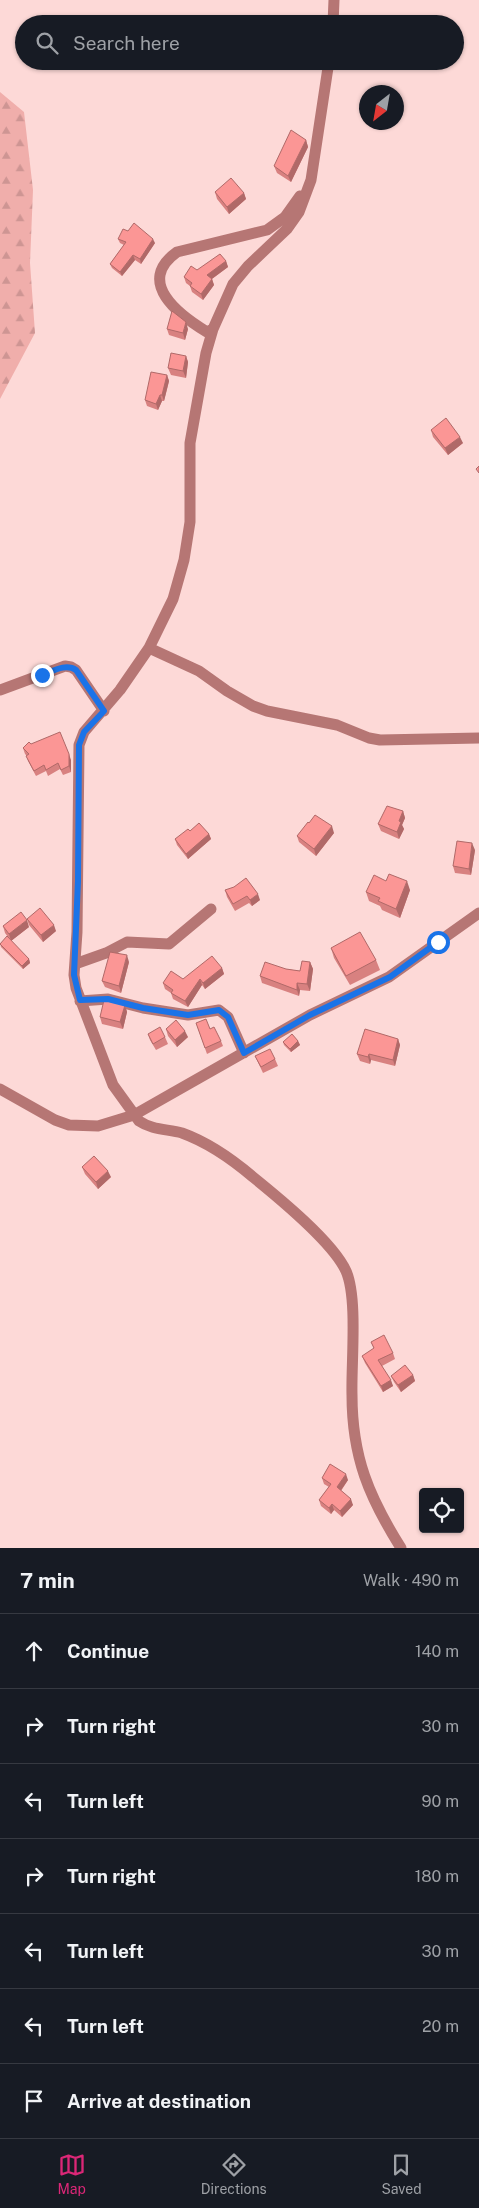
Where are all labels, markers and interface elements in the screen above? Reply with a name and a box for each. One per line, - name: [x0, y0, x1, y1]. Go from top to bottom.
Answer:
- search box: [15, 15, 464, 70]
- icon: search: [33, 29, 61, 57]
- text: Search here: [73, 32, 180, 54]
- north arrow: [359, 85, 404, 130]
- route end: [31, 664, 54, 687]
- route start: [427, 931, 450, 954]
- map controls: [419, 1488, 464, 1533]
- button: locate: [419, 1488, 464, 1533]
- text: 7 min: [20, 1568, 75, 1593]
- text: Walk · 490 m: [363, 1571, 459, 1590]
- icon: ahead: [20, 1637, 48, 1665]
- text: Continue: [67, 1640, 149, 1662]
- text: 140 m: [415, 1642, 459, 1661]
- icon: right: [20, 1712, 48, 1740]
- text: Turn right: [67, 1715, 156, 1737]
- text: 30 m: [422, 1717, 459, 1736]
- icon: left: [20, 1787, 48, 1815]
- text: Turn left: [67, 1790, 144, 1812]
- text: 90 m: [422, 1792, 459, 1811]
- icon: right: [20, 1862, 48, 1890]
- text: Turn right: [67, 1865, 156, 1887]
- text: 180 m: [415, 1867, 459, 1886]
- icon: left: [20, 1937, 48, 1965]
- text: Turn left: [67, 1940, 144, 1962]
- text: 30 m: [422, 1942, 459, 1961]
- icon: left: [20, 2012, 48, 2040]
- text: Turn left: [67, 2015, 144, 2037]
- text: 20 m: [422, 2017, 459, 2036]
- icon: arrive: [20, 2087, 48, 2115]
- text: Arrive at destination: [67, 2090, 251, 2112]
- tab: Map: [57, 2151, 86, 2197]
- tab: Directions: [201, 2151, 267, 2197]
- tab: Saved: [381, 2151, 422, 2197]

